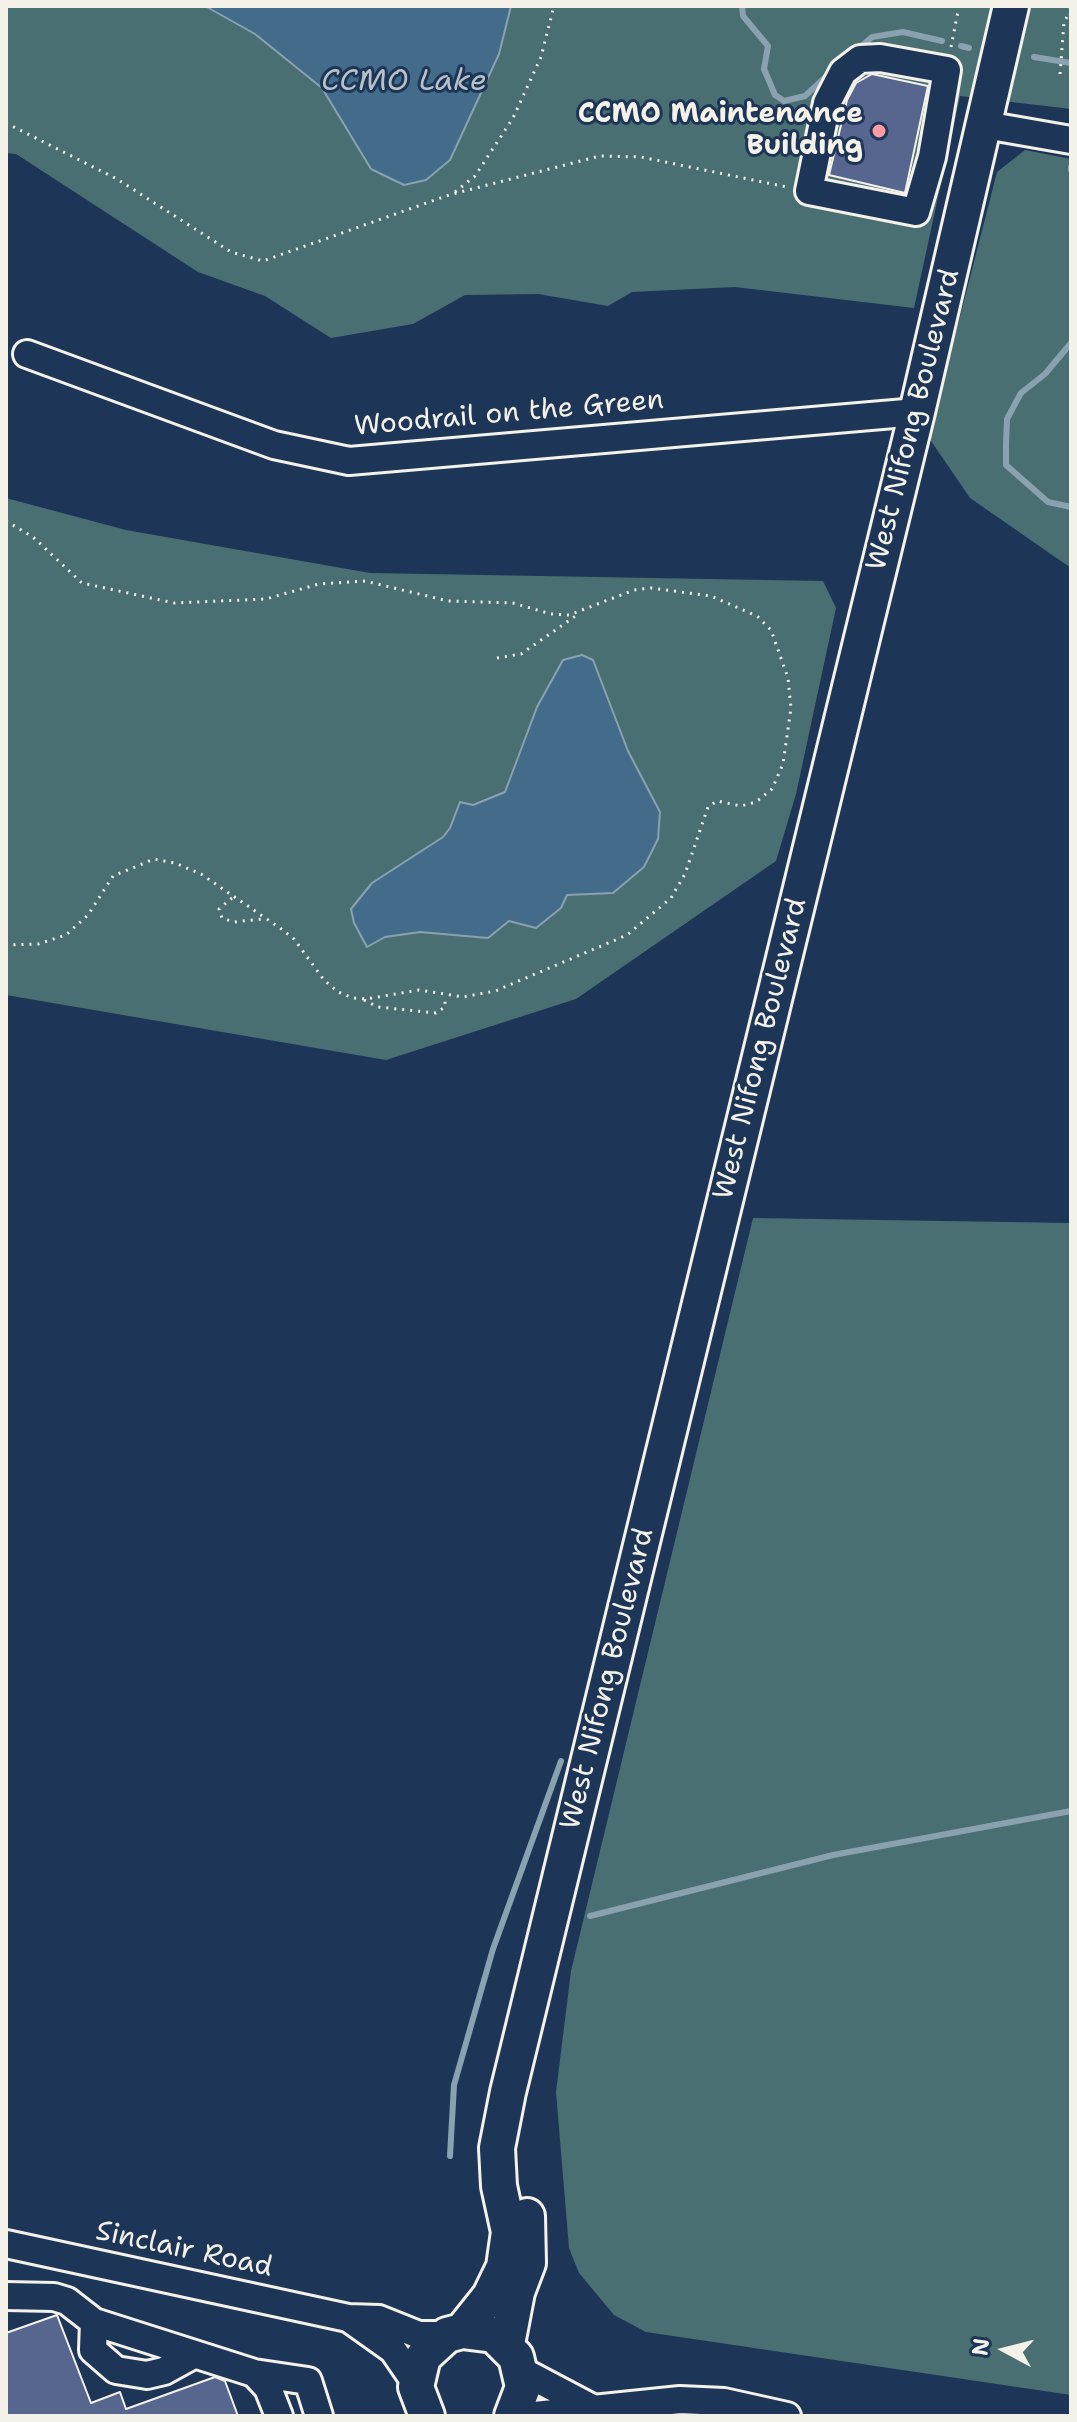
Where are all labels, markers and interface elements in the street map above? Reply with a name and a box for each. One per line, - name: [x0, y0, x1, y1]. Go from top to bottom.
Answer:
- water label: CCMO Lake: [321, 64, 487, 100]
- place label: CCMO Maintenance Building: [578, 98, 863, 164]
- marker: CCMO Maintenance Building: [870, 122, 888, 140]
- street label: West Nifong Boulevard: [860, 266, 968, 574]
- street label: Woodrail on the Green: [353, 384, 665, 444]
- street label: West Nifong Boulevard: [707, 895, 815, 1203]
- street label: West Nifong Boulevard: [554, 1525, 662, 1833]
- street label: Sinclair Road: [93, 2215, 275, 2285]
- north arrow: [965, 2310, 1045, 2390]
- text: N: [965, 2337, 996, 2357]

